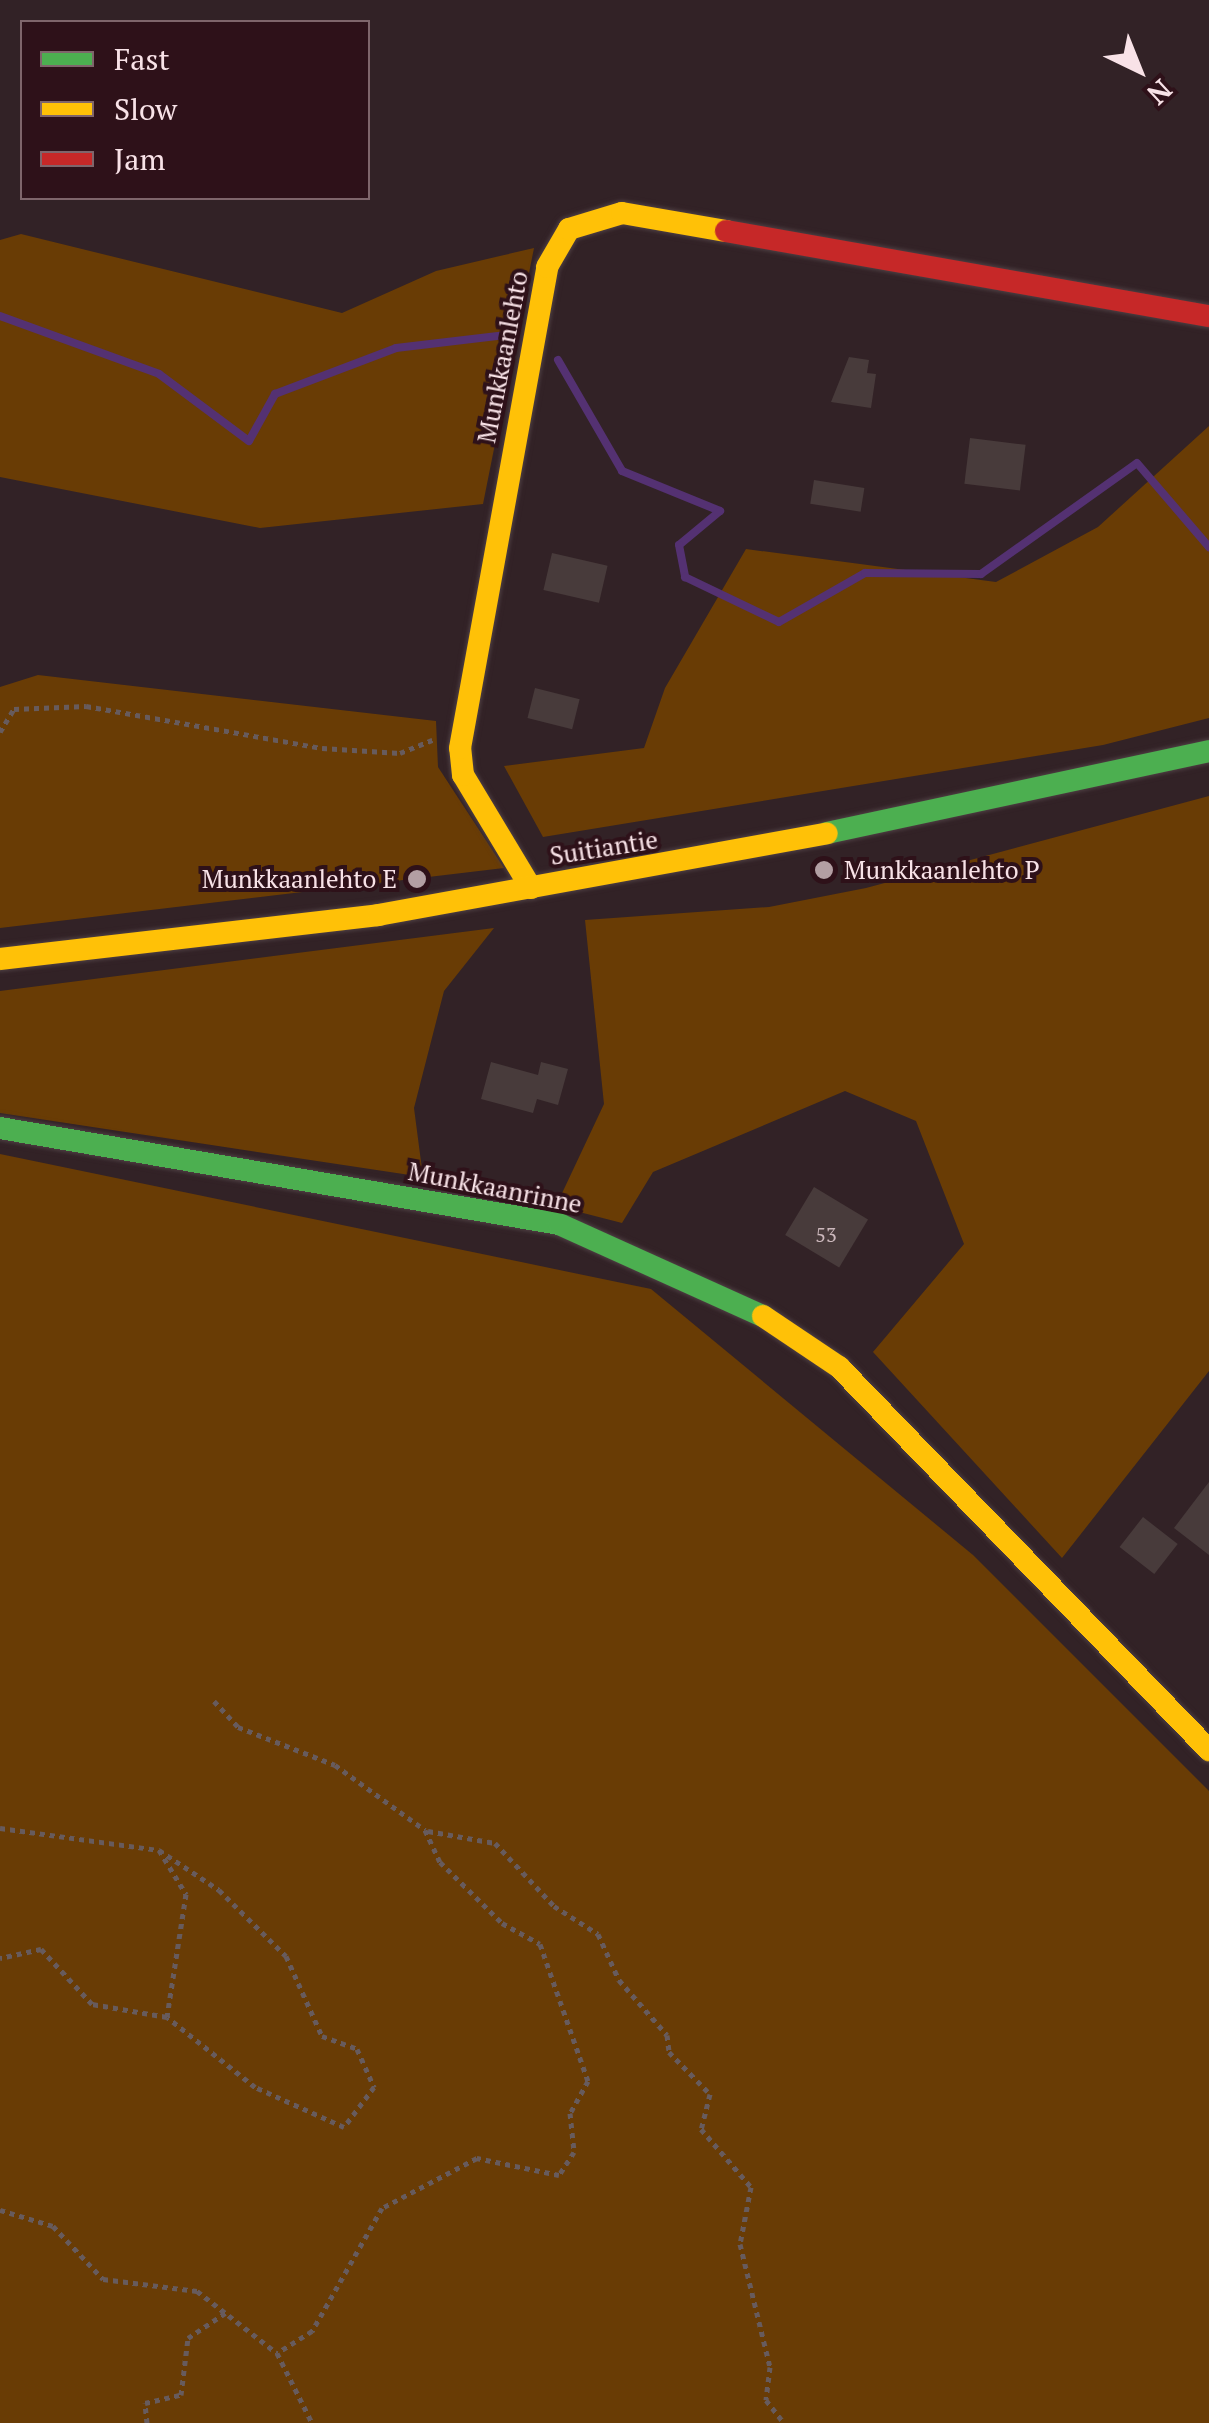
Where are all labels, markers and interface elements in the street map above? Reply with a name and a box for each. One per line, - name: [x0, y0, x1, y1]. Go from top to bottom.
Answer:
- legend: [20, 20, 370, 200]
- north arrow: [1089, 20, 1189, 120]
- text: Fast: [114, 39, 170, 79]
- text: N: [1139, 72, 1180, 113]
- text: Slow: [114, 89, 177, 129]
- text: Jam: [114, 139, 165, 179]
- street label: Munkkaanlehto: [472, 268, 534, 446]
- street label: Suitiantie: [548, 825, 660, 871]
- place label: Munkkaanlehto P: [844, 855, 1040, 885]
- marker: Munkkaanlehto P: [813, 859, 835, 881]
- place label: Munkkaanlehto E: [202, 864, 397, 894]
- marker: Munkkaanlehto E: [406, 868, 428, 890]
- street label: Munkkaanrinne: [406, 1156, 584, 1220]
- house number: 53: [815, 1222, 837, 1246]

